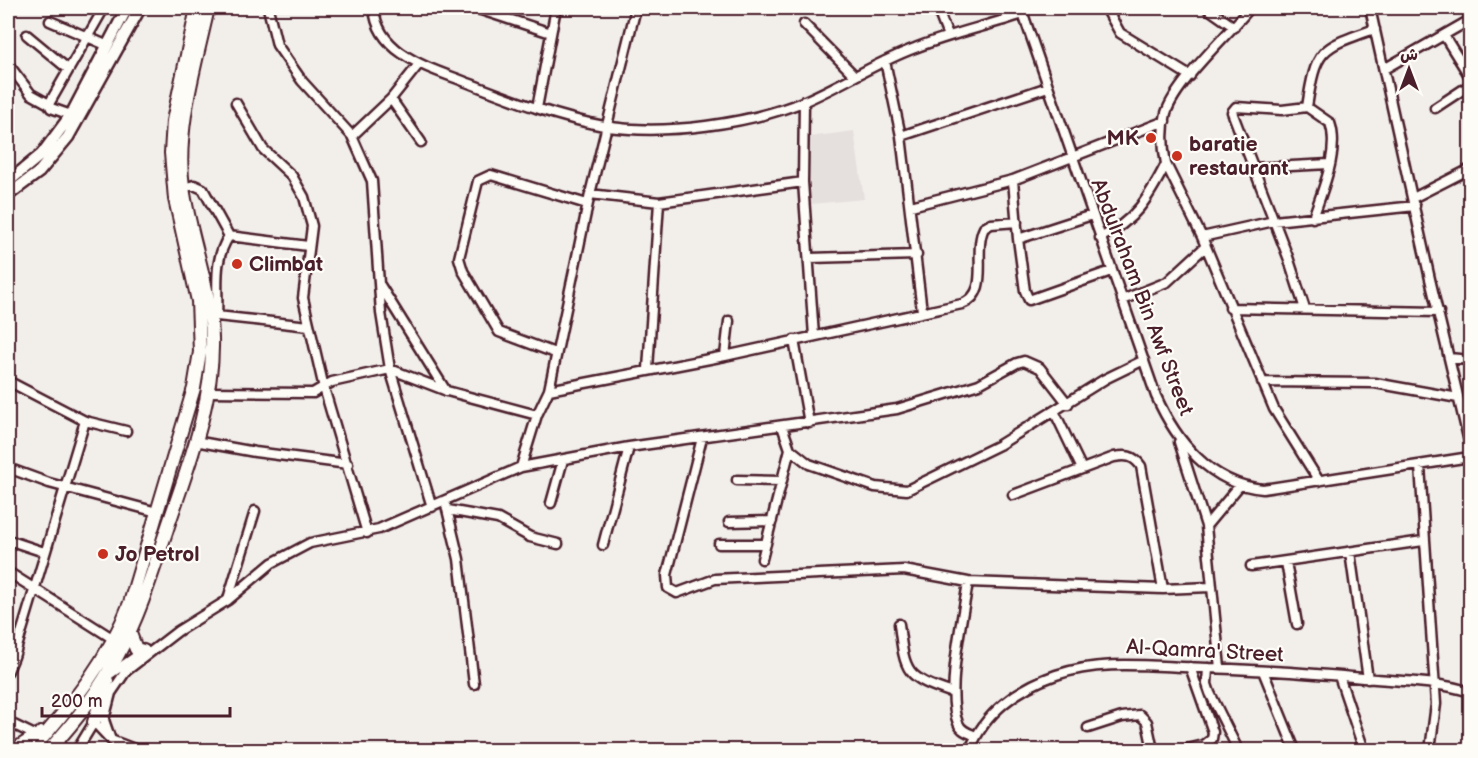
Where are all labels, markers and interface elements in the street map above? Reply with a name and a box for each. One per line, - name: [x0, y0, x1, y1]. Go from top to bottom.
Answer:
- north arrow: [1379, 39, 1439, 99]
- text: ش: [1400, 46, 1418, 65]
- place label: MK: [1107, 126, 1139, 151]
- marker: MK: [1144, 131, 1158, 145]
- place label: baratie restaurant: [1189, 132, 1288, 181]
- marker: baratie restaurant: [1170, 149, 1184, 163]
- street label: Abdulraham Bin Awf Street: [1085, 175, 1199, 419]
- place label: Climbat: [249, 252, 323, 277]
- marker: Climbat: [230, 257, 244, 271]
- place label: Jo Petrol: [115, 542, 200, 567]
- marker: Jo Petrol: [96, 547, 110, 561]
- street label: Al-Qamra' Street: [1126, 634, 1285, 668]
- scale bar: [42, 680, 230, 718]
- text: 200 m: [51, 691, 103, 712]

